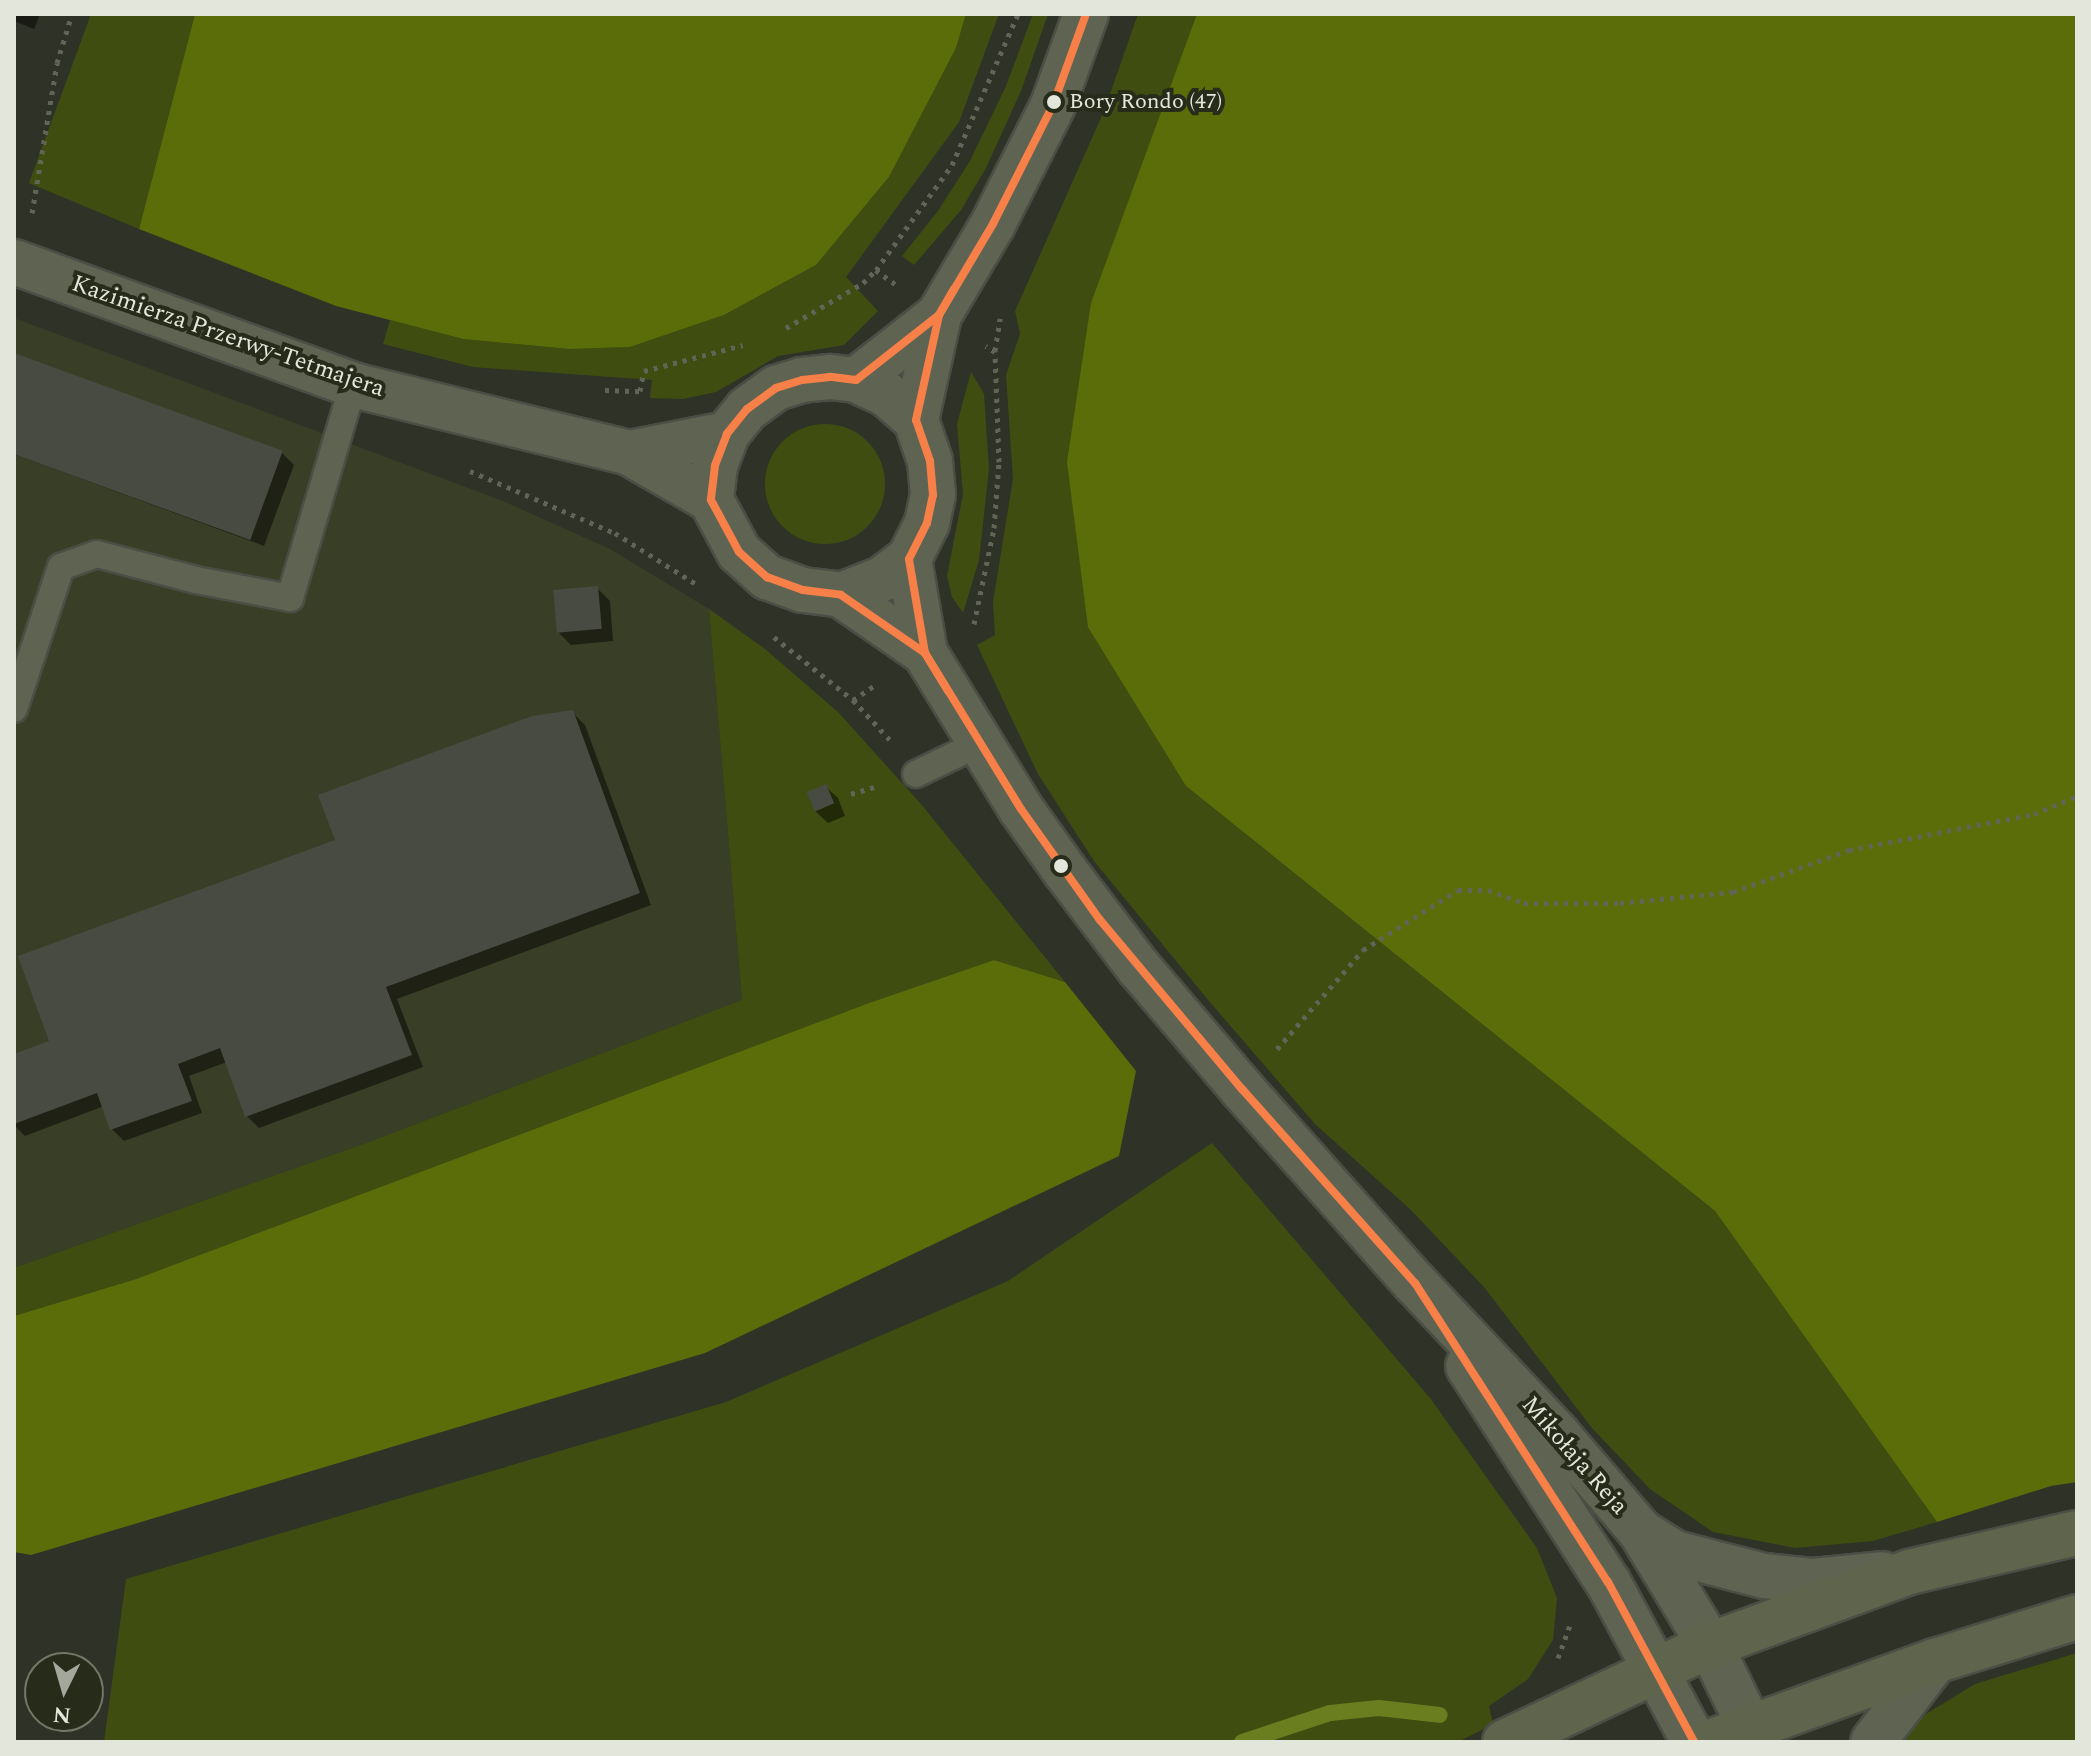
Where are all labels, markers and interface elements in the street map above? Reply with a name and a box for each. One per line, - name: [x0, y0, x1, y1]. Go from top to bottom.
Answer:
- place label: Bory Rondo (47): [1069, 89, 1222, 115]
- marker: Bory Rondo (47): [1046, 94, 1062, 110]
- street label: Kazimierza Przerwy-Tetmajera: [68, 270, 388, 404]
- unlabelled marker: [1053, 858, 1069, 874]
- street label: Mikołaja Reja: [1515, 1391, 1633, 1521]
- north arrow: [24, 1652, 104, 1732]
- text: N: [52, 1697, 72, 1732]

